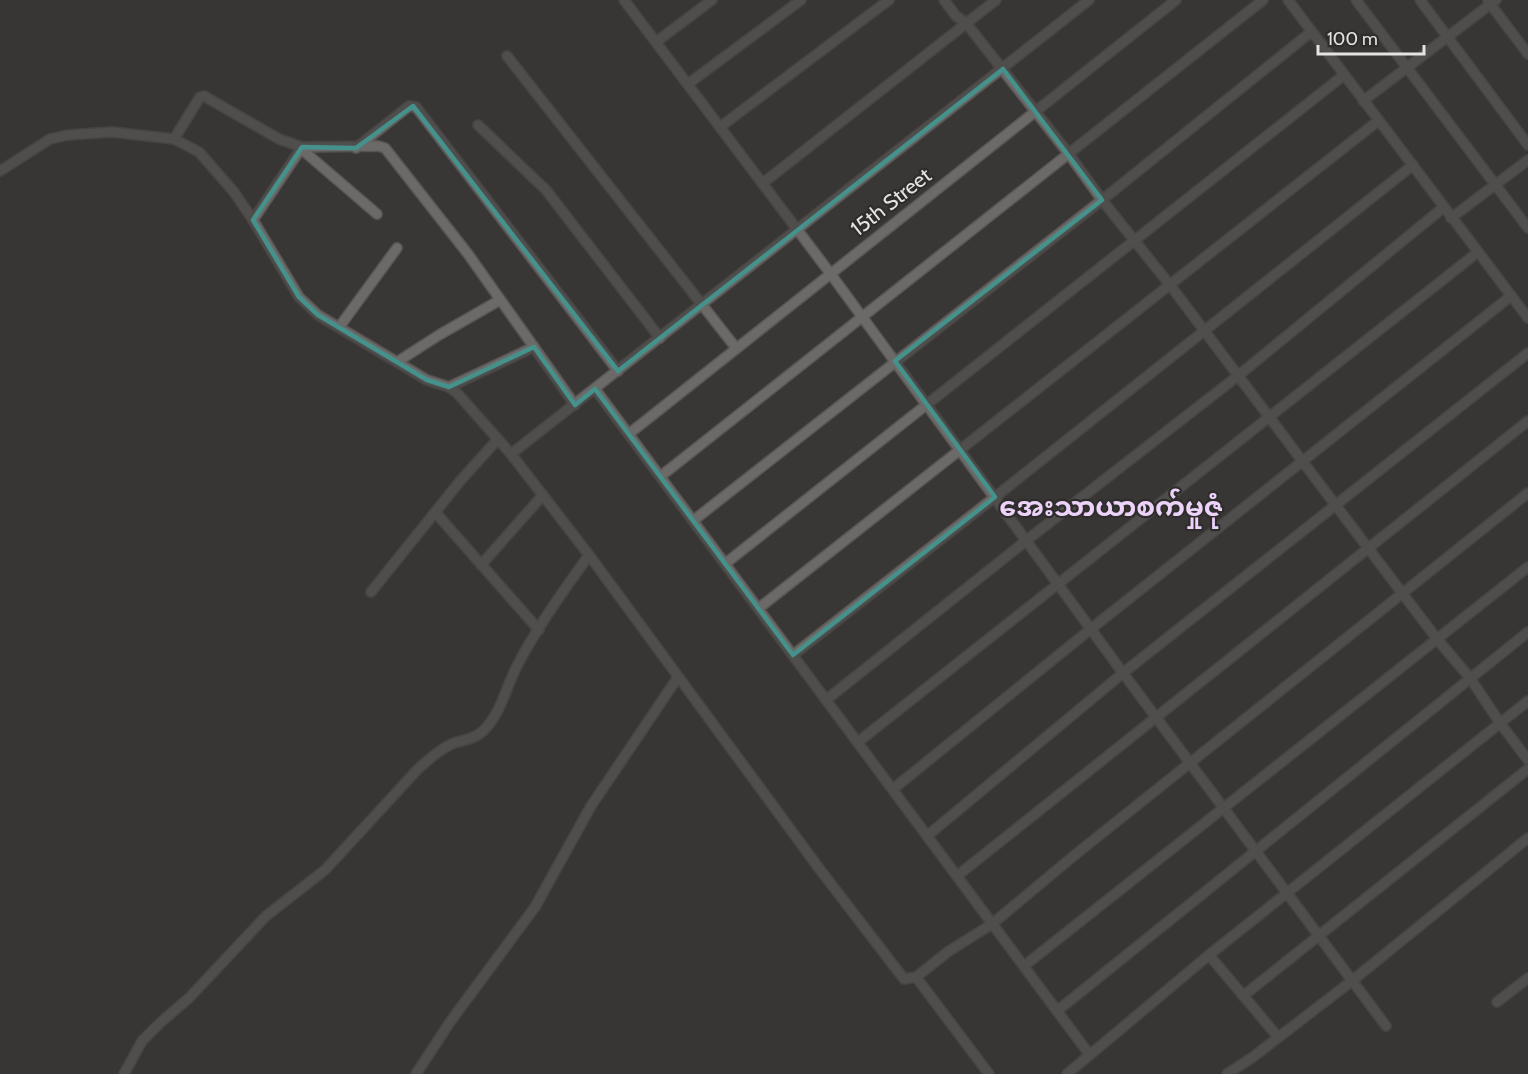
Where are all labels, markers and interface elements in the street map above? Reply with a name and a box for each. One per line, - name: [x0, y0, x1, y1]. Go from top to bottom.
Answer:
- scale bar: [1318, 18, 1424, 56]
- text: 100 m: [1327, 28, 1378, 50]
- street label: 15th Street: [845, 162, 936, 241]
- district label: အေးသာယာစက်မှုဇုံ: [999, 488, 1223, 529]

